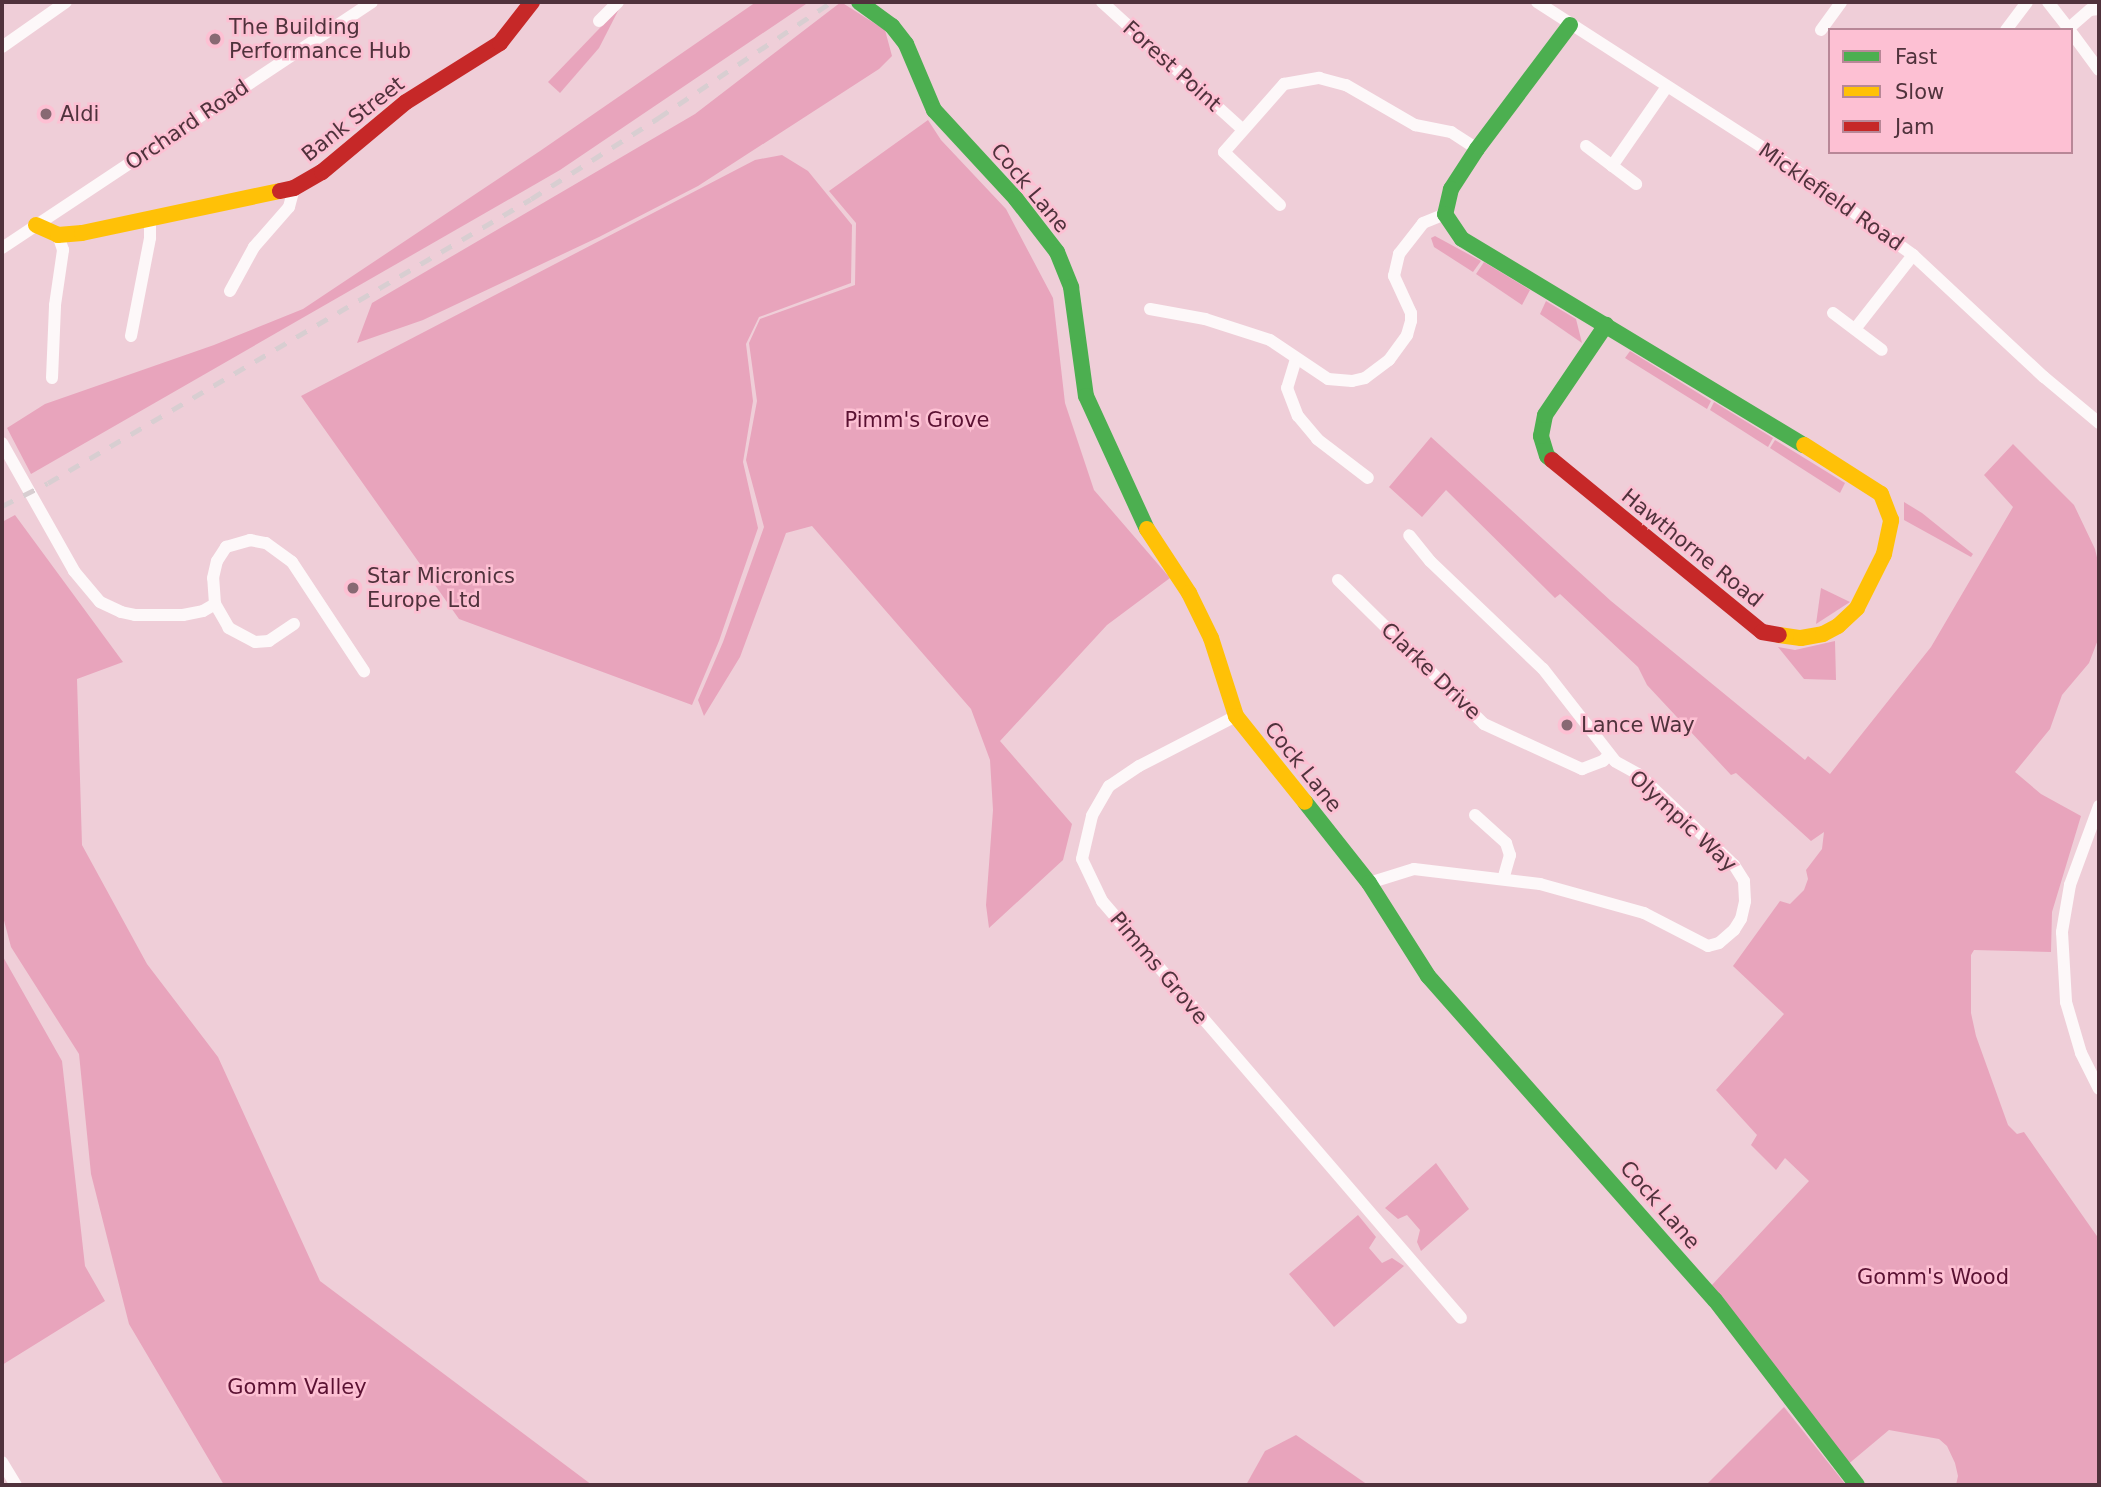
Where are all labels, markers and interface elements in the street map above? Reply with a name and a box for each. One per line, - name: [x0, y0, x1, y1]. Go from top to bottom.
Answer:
- place label: The Building Performance Hub: [229, 14, 411, 64]
- street label: Forest Point: [1118, 15, 1226, 117]
- legend: [1828, 28, 2073, 154]
- marker: The Building Performance Hub: [207, 31, 223, 47]
- text: Fast: [1895, 45, 1937, 69]
- street label: Bank Street: [297, 71, 409, 167]
- street label: Orchard Road: [121, 74, 253, 176]
- text: Slow: [1895, 80, 1944, 104]
- place label: Aldi: [60, 101, 99, 127]
- marker: Aldi: [38, 106, 54, 122]
- text: Jam: [1895, 115, 1935, 139]
- street label: Cock Lane: [985, 138, 1075, 238]
- street label: Micklefield Road: [1754, 138, 1908, 256]
- park label: Pimm's Grove: [845, 407, 989, 433]
- street label: Hawthorne Road: [1616, 483, 1768, 613]
- place label: Star Micronics Europe Ltd: [367, 563, 515, 613]
- marker: Star Micronics Europe Ltd: [345, 580, 361, 596]
- street label: Clarke Drive: [1376, 617, 1486, 725]
- place label: Lance Way: [1581, 712, 1695, 738]
- street label: Cock Lane: [1259, 717, 1347, 817]
- marker: Lance Way: [1559, 717, 1575, 733]
- street label: Olympic Way: [1624, 765, 1742, 877]
- street label: Pimms Grove: [1105, 907, 1213, 1029]
- street label: Cock Lane: [1615, 1156, 1705, 1254]
- park label: Gomm's Wood: [1857, 1264, 2009, 1290]
- park label: Gomm Valley: [227, 1374, 367, 1400]

